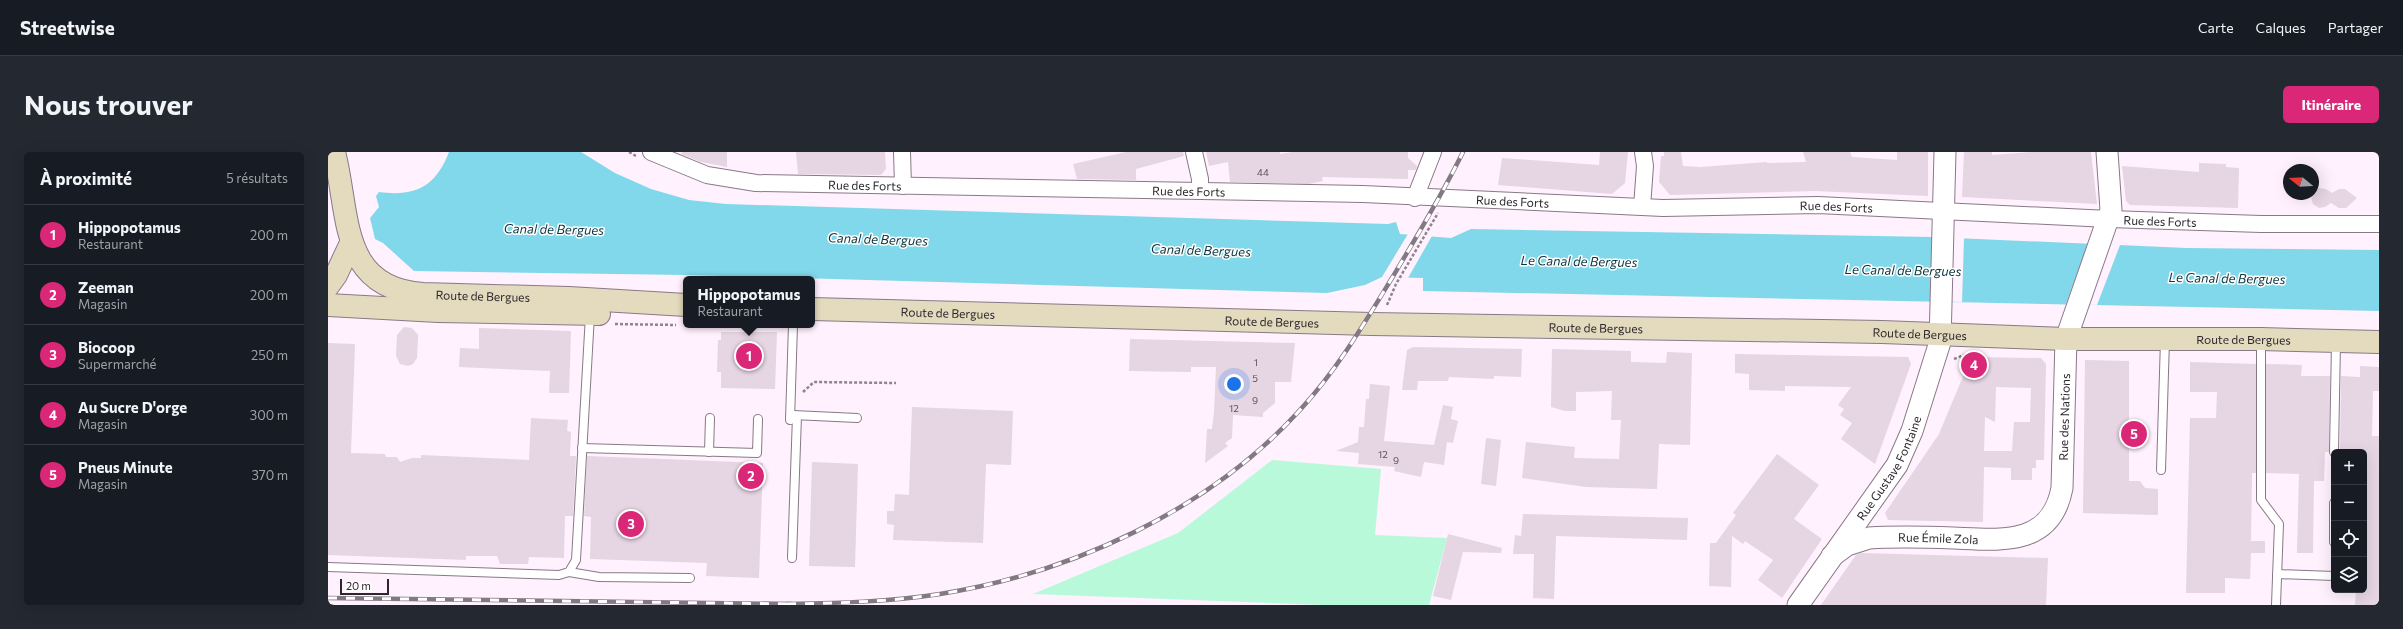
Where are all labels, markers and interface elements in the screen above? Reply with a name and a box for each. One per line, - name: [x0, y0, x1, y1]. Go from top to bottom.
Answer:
- text: Streetwise: [20, 16, 115, 39]
- text: Carte: [2198, 19, 2234, 36]
- text: Calques: [2256, 19, 2306, 36]
- text: Partager: [2328, 19, 2383, 36]
- button: Itinéraire: [2283, 86, 2379, 123]
- text: Nous trouver: [24, 87, 193, 121]
- north arrow: [2283, 164, 2319, 200]
- house number: 44: [1257, 166, 1269, 178]
- text: À proximité: [40, 168, 132, 189]
- text: 5 résultats: [226, 170, 288, 186]
- street label: Rue des Forts: [828, 177, 902, 193]
- street label: Rue des Forts: [1152, 183, 1226, 199]
- street label: Rue des Forts: [1476, 192, 1550, 210]
- street label: Rue des Forts: [1800, 198, 1873, 215]
- street label: Rue des Forts: [2123, 212, 2197, 229]
- text: Hippopotamus: [78, 218, 181, 236]
- water label: Canal de Bergues: [504, 220, 604, 238]
- text: 1: [50, 227, 56, 243]
- text: 200 m: [250, 227, 288, 243]
- water label: Canal de Bergues: [828, 229, 928, 249]
- text: Restaurant: [78, 236, 143, 252]
- water label: Canal de Bergues: [1151, 240, 1251, 260]
- water label: Le Canal de Bergues: [1520, 252, 1638, 270]
- water label: Le Canal de Bergues: [1844, 261, 1962, 279]
- water label: Le Canal de Bergues: [2168, 269, 2286, 287]
- popup: [683, 276, 815, 328]
- text: Zeeman: [78, 278, 134, 296]
- text: Hippopotamus: [698, 285, 800, 303]
- text: 2: [49, 287, 57, 303]
- text: 200 m: [250, 287, 288, 303]
- street label: Route de Bergues: [435, 287, 530, 304]
- text: Magasin: [78, 296, 128, 312]
- text: Restaurant: [698, 303, 763, 319]
- street label: Route de Bergues: [901, 304, 995, 321]
- street label: Route de Bergues: [1224, 313, 1319, 330]
- street label: Route de Bergues: [1548, 320, 1643, 335]
- street label: Route de Bergues: [1872, 325, 1967, 342]
- street label: Route de Bergues: [2196, 332, 2291, 347]
- text: Biocoop: [78, 338, 135, 356]
- pin: 1: [736, 341, 762, 371]
- text: 3: [49, 347, 57, 363]
- text: 250 m: [251, 347, 288, 363]
- pin: 4: [1961, 350, 1987, 380]
- text: Supermarché: [78, 356, 156, 372]
- house number: 1: [1254, 356, 1258, 368]
- house number: 5: [1252, 372, 1258, 384]
- street label: Rue des Nations: [2056, 373, 2072, 461]
- your location: [1224, 374, 1244, 394]
- house number: 9: [1252, 394, 1258, 406]
- text: Au Sucre D'orge: [78, 398, 187, 416]
- house number: 12: [1229, 402, 1239, 414]
- text: 4: [49, 407, 57, 423]
- text: 300 m: [250, 407, 288, 423]
- street label: Rue Gustave Fontaine: [1853, 414, 1923, 523]
- text: Magasin: [78, 416, 128, 432]
- pin: 5: [2121, 419, 2147, 449]
- house number: 12: [1378, 448, 1388, 460]
- map controls: [2331, 449, 2367, 593]
- button: +: [2331, 449, 2367, 485]
- house number: 9: [1393, 454, 1399, 466]
- text: Pneus Minute: [78, 458, 173, 476]
- pin: 2: [738, 461, 764, 491]
- text: 5: [49, 467, 57, 483]
- text: 370 m: [251, 467, 288, 483]
- text: Magasin: [78, 476, 128, 492]
- button: −: [2331, 485, 2367, 521]
- pin: 3: [618, 509, 644, 539]
- button: locate: [2331, 521, 2367, 557]
- street label: Rue Émile Zola: [1898, 530, 1979, 546]
- button: layers: [2331, 557, 2367, 593]
- scale bar: [340, 577, 389, 596]
- text: 20 m: [346, 579, 371, 592]

